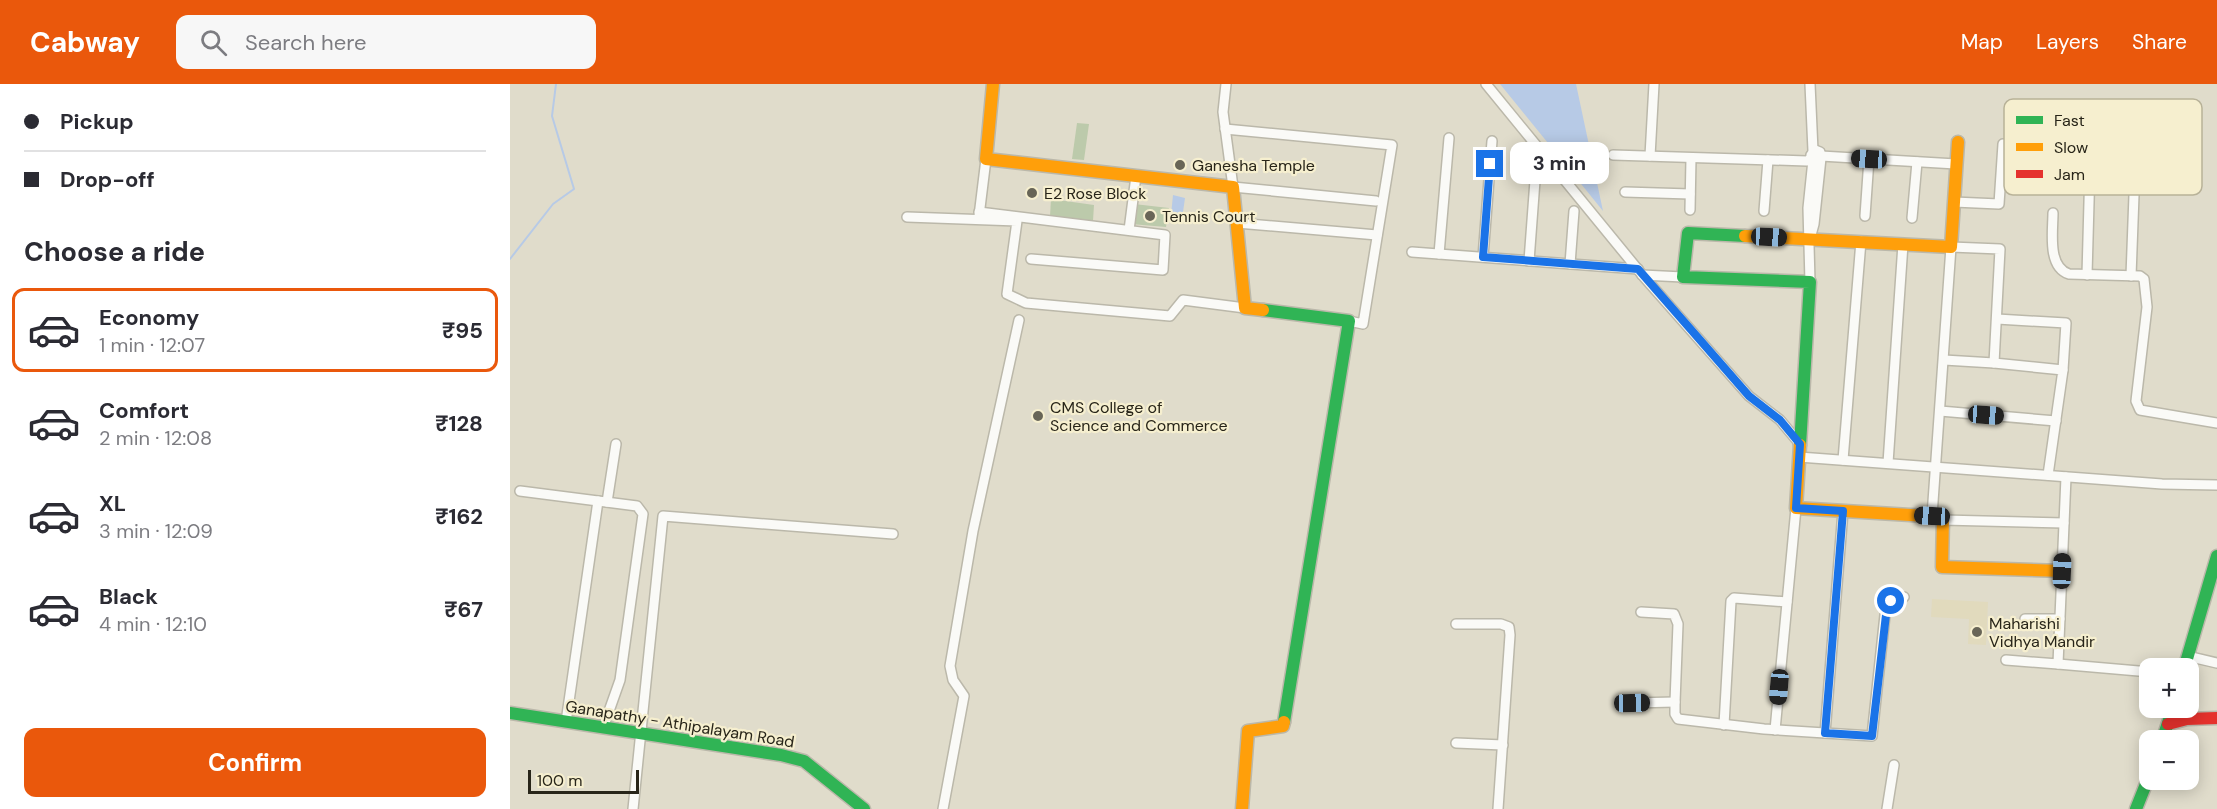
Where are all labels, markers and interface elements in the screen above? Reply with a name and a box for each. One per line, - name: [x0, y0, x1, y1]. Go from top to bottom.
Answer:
- search box: [176, 15, 596, 69]
- text: Cabway: [30, 24, 140, 61]
- icon: search: [197, 26, 230, 59]
- text: Search here: [245, 28, 366, 57]
- text: Map: [1961, 28, 2003, 56]
- text: Layers: [2036, 28, 2099, 56]
- text: Share: [2132, 28, 2187, 56]
- legend: [2004, 99, 2202, 195]
- text: Pickup: [60, 107, 134, 136]
- text: Fast: [2054, 110, 2085, 131]
- text: Slow: [2054, 137, 2088, 158]
- callout: 3 min: [1511, 143, 1610, 185]
- car: [1851, 149, 1887, 169]
- route end: [1476, 150, 1503, 177]
- text: 3 min: [1533, 150, 1586, 176]
- place label: Ganesha Temple: [1192, 155, 1315, 176]
- marker: Ganesha Temple: [1173, 158, 1187, 172]
- text: Jam: [2054, 164, 2085, 185]
- text: Drop-off: [60, 165, 155, 194]
- place label: E2 Rose Block: [1044, 183, 1146, 204]
- marker: E2 Rose Block: [1025, 186, 1039, 200]
- place label: Tennis Court: [1162, 206, 1255, 227]
- marker: Tennis Court: [1143, 209, 1157, 223]
- car: [1751, 227, 1787, 247]
- text: Choose a ride: [24, 234, 205, 269]
- icon: car: [27, 303, 81, 357]
- text: Economy: [99, 303, 199, 332]
- text: ₹95: [442, 316, 483, 345]
- text: 1 min · 12:07: [99, 332, 205, 358]
- icon: car: [27, 396, 81, 450]
- text: Comfort: [99, 396, 189, 425]
- place label: CMS College of Science and Commerce: [1050, 397, 1228, 436]
- car: [1967, 405, 2005, 425]
- text: ₹128: [435, 409, 483, 438]
- marker: CMS College of Science and Commerce: [1031, 409, 1045, 423]
- text: 2 min · 12:08: [99, 425, 212, 451]
- icon: car: [27, 489, 81, 543]
- text: XL: [99, 489, 126, 518]
- text: ₹162: [435, 502, 483, 531]
- car: [1914, 506, 1950, 526]
- text: 3 min · 12:09: [99, 518, 213, 544]
- car: [2052, 553, 2072, 589]
- icon: car: [27, 582, 81, 636]
- text: Black: [99, 582, 158, 611]
- route start: [1877, 587, 1904, 614]
- text: ₹67: [444, 595, 483, 624]
- text: 4 min · 12:10: [99, 611, 207, 637]
- place label: Maharishi Vidhya Mandir: [1989, 613, 2095, 652]
- marker: Maharishi Vidhya Mandir: [1970, 625, 1984, 639]
- map controls: [2139, 658, 2199, 790]
- button: +: [2139, 658, 2199, 718]
- car: [1768, 668, 1790, 706]
- car: [1614, 694, 1650, 712]
- street label: Ganapathy - Athipalayam Road: [564, 696, 796, 752]
- button: Confirm: [24, 728, 486, 797]
- button: −: [2139, 730, 2199, 790]
- scale bar: [528, 767, 639, 794]
- text: 100 m: [537, 770, 582, 791]

